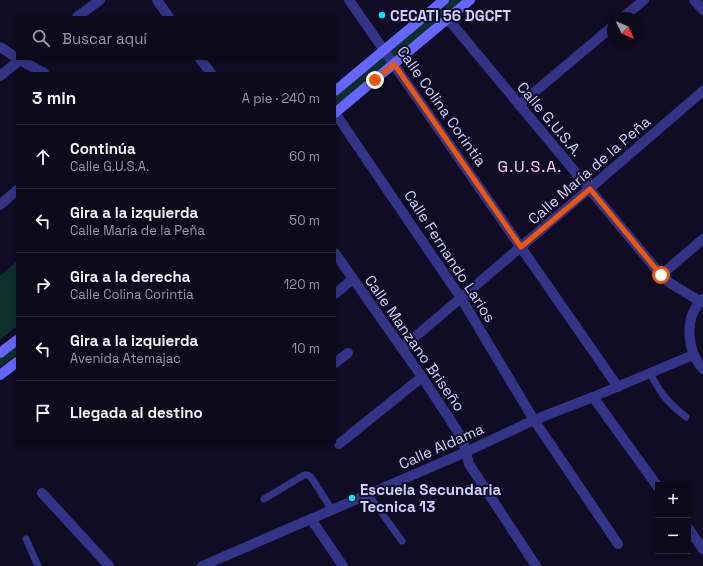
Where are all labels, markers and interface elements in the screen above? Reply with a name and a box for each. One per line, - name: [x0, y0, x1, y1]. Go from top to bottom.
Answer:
- place label: CECATI 56 DGCFT: [390, 6, 511, 25]
- marker: CECATI 56 DGCFT: [377, 10, 387, 20]
- north arrow: [607, 12, 643, 48]
- search box: [16, 16, 336, 60]
- icon: search: [30, 27, 52, 49]
- text: Buscar aquí: [62, 29, 147, 48]
- street label: Calle Colina Corintia: [393, 42, 491, 170]
- route end: [366, 71, 384, 89]
- street label: Calle G.U.S.A.: [513, 78, 587, 160]
- text: 3 min: [32, 87, 76, 109]
- text: A pie · 240 m: [242, 90, 320, 107]
- street label: Calle María de la Peña: [524, 111, 654, 228]
- text: Continúa: [70, 139, 136, 158]
- icon: ahead: [32, 146, 54, 168]
- text: 60 m: [289, 148, 320, 165]
- district label: G.U.S.A.: [498, 156, 562, 177]
- text: Calle G.U.S.A.: [70, 158, 149, 175]
- street label: Calle Fernando Larios: [400, 186, 500, 326]
- text: Gira a la izquierda: [70, 203, 198, 222]
- icon: left: [32, 210, 54, 232]
- text: 50 m: [289, 212, 320, 229]
- text: Calle María de la Peña: [70, 222, 205, 239]
- route start: [652, 266, 670, 284]
- text: Gira a la derecha: [70, 267, 190, 286]
- street label: Calle Manzano Briseño: [361, 271, 469, 415]
- icon: right: [32, 274, 54, 296]
- text: 120 m: [284, 276, 320, 293]
- text: Calle Colina Corintia: [70, 286, 194, 303]
- text: Gira a la izquierda: [70, 331, 198, 350]
- icon: left: [32, 338, 54, 360]
- text: 10 m: [292, 340, 320, 357]
- text: Avenida Atemajac: [70, 350, 181, 367]
- icon: arrive: [32, 402, 54, 424]
- text: Llegada al destino: [70, 403, 203, 422]
- street label: Calle Aldama: [396, 419, 487, 473]
- place label: Escuela Secundaria Tecnica 13: [360, 480, 502, 516]
- map controls: [655, 482, 691, 554]
- button: +: [655, 482, 691, 518]
- marker: Escuela Secundaria Tecnica 13: [347, 493, 357, 503]
- button: −: [655, 518, 691, 554]

